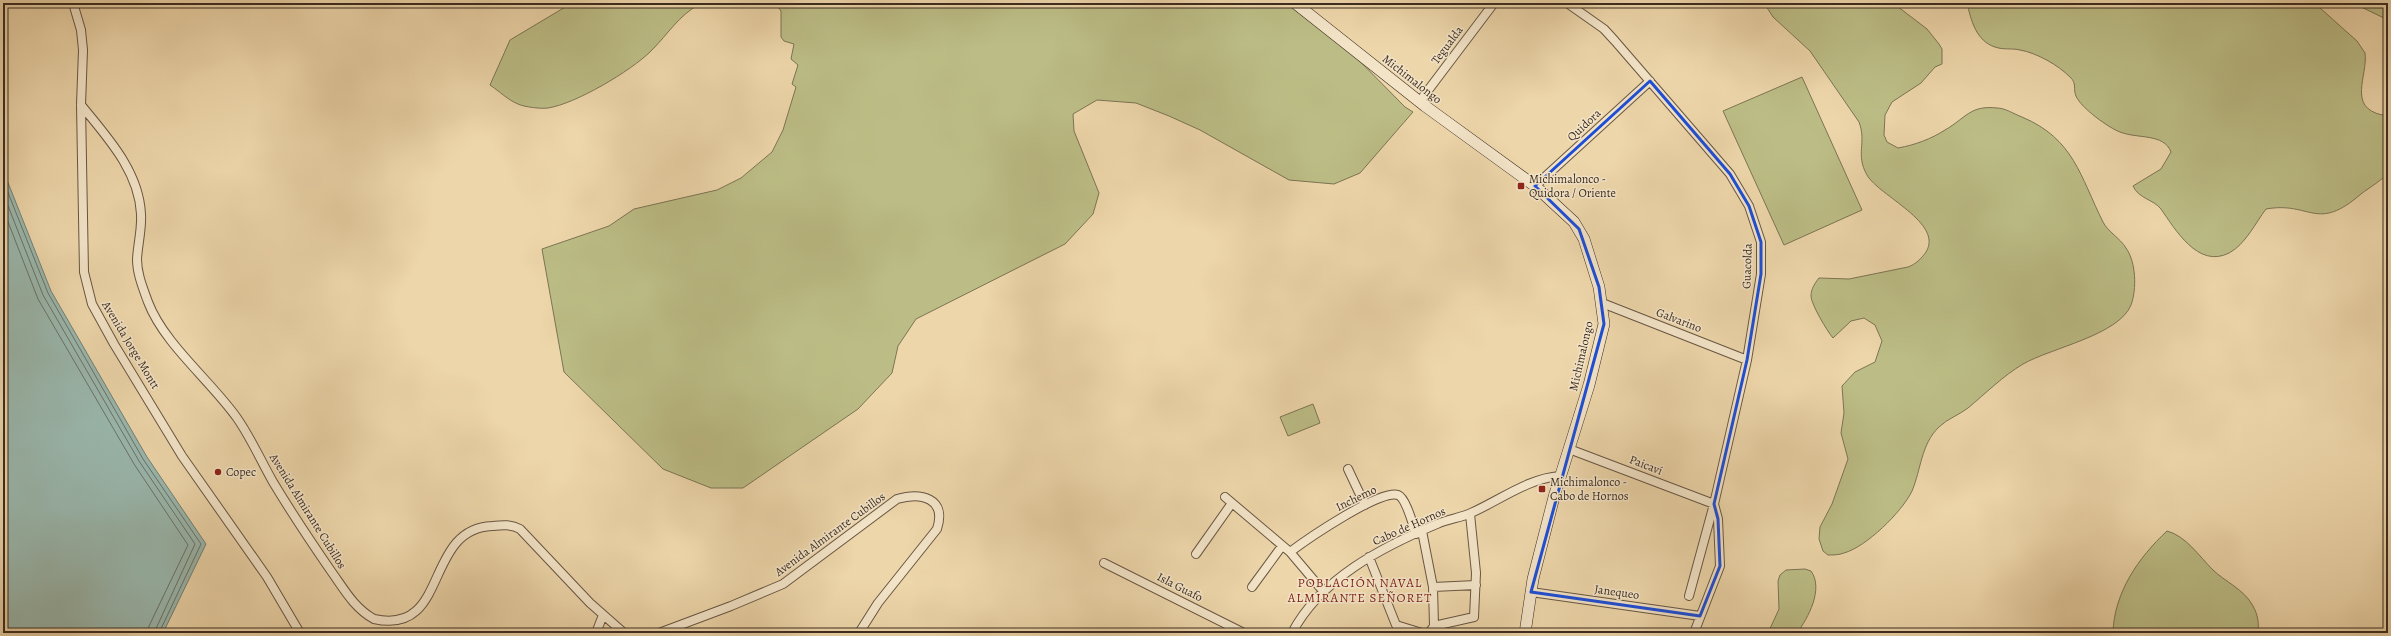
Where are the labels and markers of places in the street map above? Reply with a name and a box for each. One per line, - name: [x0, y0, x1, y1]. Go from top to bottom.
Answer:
- place label: Michimalonco - Quidora / Oriente: [1529, 171, 1616, 201]
- marker: Michimalonco - Quidora / Oriente: [1516, 181, 1526, 191]
- place label: Copec: [226, 464, 256, 480]
- marker: Copec: [213, 467, 223, 477]
- place label: Michimalonco - Cabo de Hornos: [1550, 474, 1629, 504]
- marker: Michimalonco - Cabo de Hornos: [1537, 484, 1547, 494]

